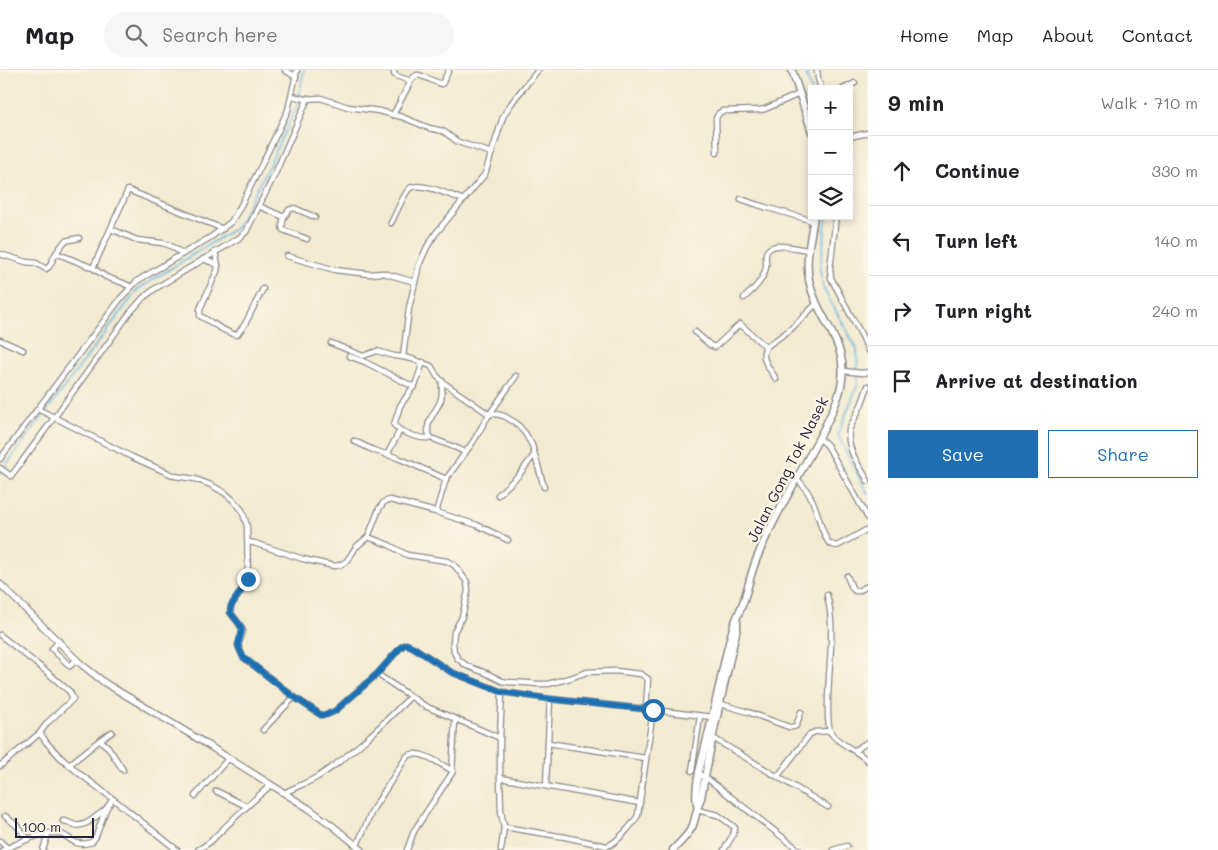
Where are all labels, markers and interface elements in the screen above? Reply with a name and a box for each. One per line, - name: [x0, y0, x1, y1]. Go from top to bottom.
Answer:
- search box: [104, 12, 454, 57]
- text: Map: [25, 19, 74, 50]
- icon: search: [122, 21, 150, 49]
- text: Search here: [162, 22, 278, 47]
- text: Home: [900, 23, 949, 47]
- text: Map: [977, 23, 1013, 47]
- text: About: [1041, 23, 1094, 47]
- text: Contact: [1122, 23, 1193, 47]
- map controls: [808, 85, 853, 220]
- button: +: [808, 85, 853, 130]
- text: 9 min: [888, 89, 944, 116]
- text: Walk · 710 m: [1100, 92, 1198, 113]
- button: −: [808, 130, 853, 175]
- icon: ahead: [888, 157, 916, 185]
- text: Continue: [935, 158, 1020, 183]
- text: 330 m: [1152, 160, 1198, 181]
- button: layers: [808, 175, 853, 220]
- icon: left: [888, 227, 916, 255]
- text: Turn left: [935, 228, 1018, 253]
- text: 140 m: [1154, 230, 1198, 251]
- icon: right: [888, 297, 916, 325]
- text: Turn right: [935, 298, 1032, 323]
- text: 240 m: [1152, 300, 1198, 321]
- icon: arrive: [888, 367, 916, 395]
- text: Arrive at destination: [935, 368, 1138, 393]
- street label: Jalan Gong Tok Nasek: [742, 393, 832, 545]
- button: Save: [888, 430, 1038, 478]
- button: Share: [1048, 430, 1198, 478]
- route end: [237, 568, 260, 591]
- route start: [642, 699, 665, 722]
- scale bar: [15, 815, 94, 838]
- text: 100 m: [22, 817, 61, 836]

